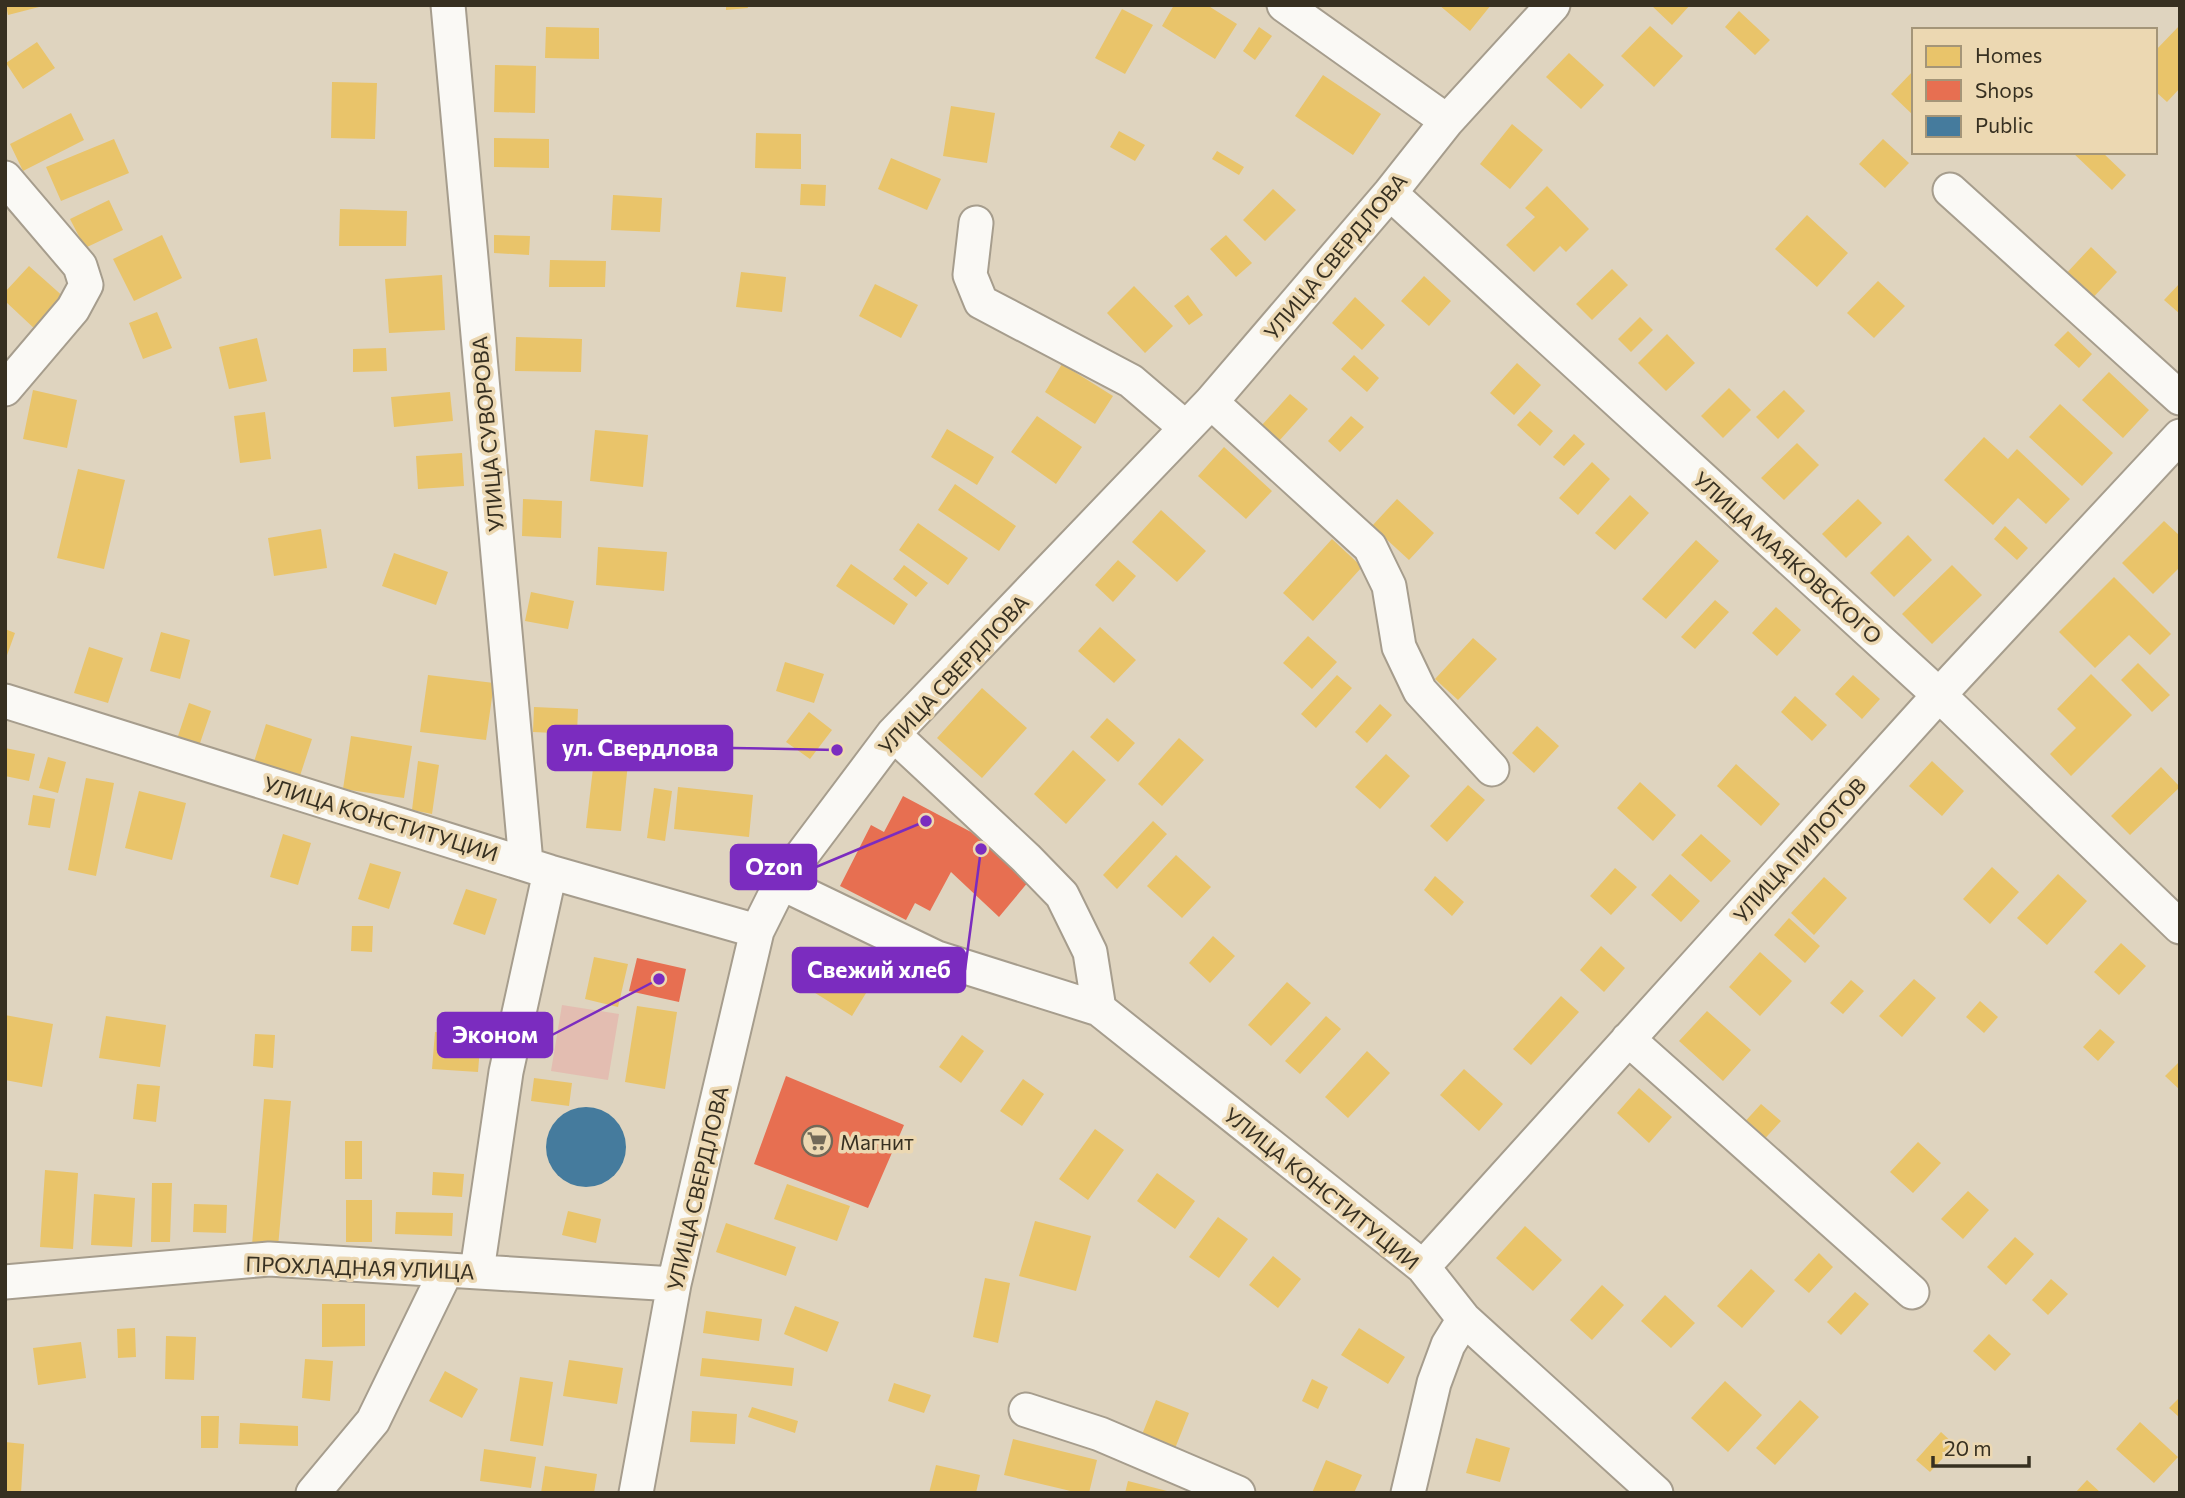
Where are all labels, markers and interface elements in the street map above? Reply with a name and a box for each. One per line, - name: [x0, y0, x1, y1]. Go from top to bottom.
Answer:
- legend: [1912, 28, 2157, 154]
- text: Homes: [1975, 42, 2042, 67]
- text: Shops: [1975, 77, 2034, 102]
- text: Public: [1975, 112, 2033, 137]
- street label: УЛИЦА СВЕРДЛОВА: [1258, 168, 1412, 344]
- street label: УЛИЦА СУВОРОВА: [466, 335, 508, 533]
- street label: УЛИЦА МАЯКОВСКОГО: [1689, 466, 1887, 648]
- street label: УЛИЦА СВЕРДЛОВА: [873, 589, 1033, 759]
- callout: ул. Свердлова: [548, 726, 732, 770]
- text: ул. Свердлова: [562, 733, 718, 761]
- street label: УЛИЦА КОНСТИТУЦИИ: [261, 770, 501, 866]
- street label: УЛИЦА ПИЛОТОВ: [1728, 773, 1870, 927]
- callout: Ozon: [731, 845, 816, 889]
- text: Ozon: [745, 852, 803, 880]
- callout: Свежий хлеб: [793, 948, 965, 992]
- text: Свежий хлеб: [807, 955, 951, 983]
- callout: Эконом: [438, 1013, 552, 1057]
- text: Эконом: [452, 1020, 538, 1048]
- street label: УЛИЦА СВЕРДЛОВА: [661, 1083, 733, 1293]
- street label: УЛИЦА КОНСТИТУЦИИ: [1219, 1102, 1425, 1274]
- supermarket icon: Магнит: [800, 1124, 834, 1158]
- place label: Магнит: [840, 1129, 914, 1154]
- street label: ПРОХЛАДНАЯ УЛИЦА: [245, 1251, 475, 1283]
- scale bar: [1933, 1424, 2029, 1468]
- text: 20 m: [1944, 1435, 1992, 1460]

